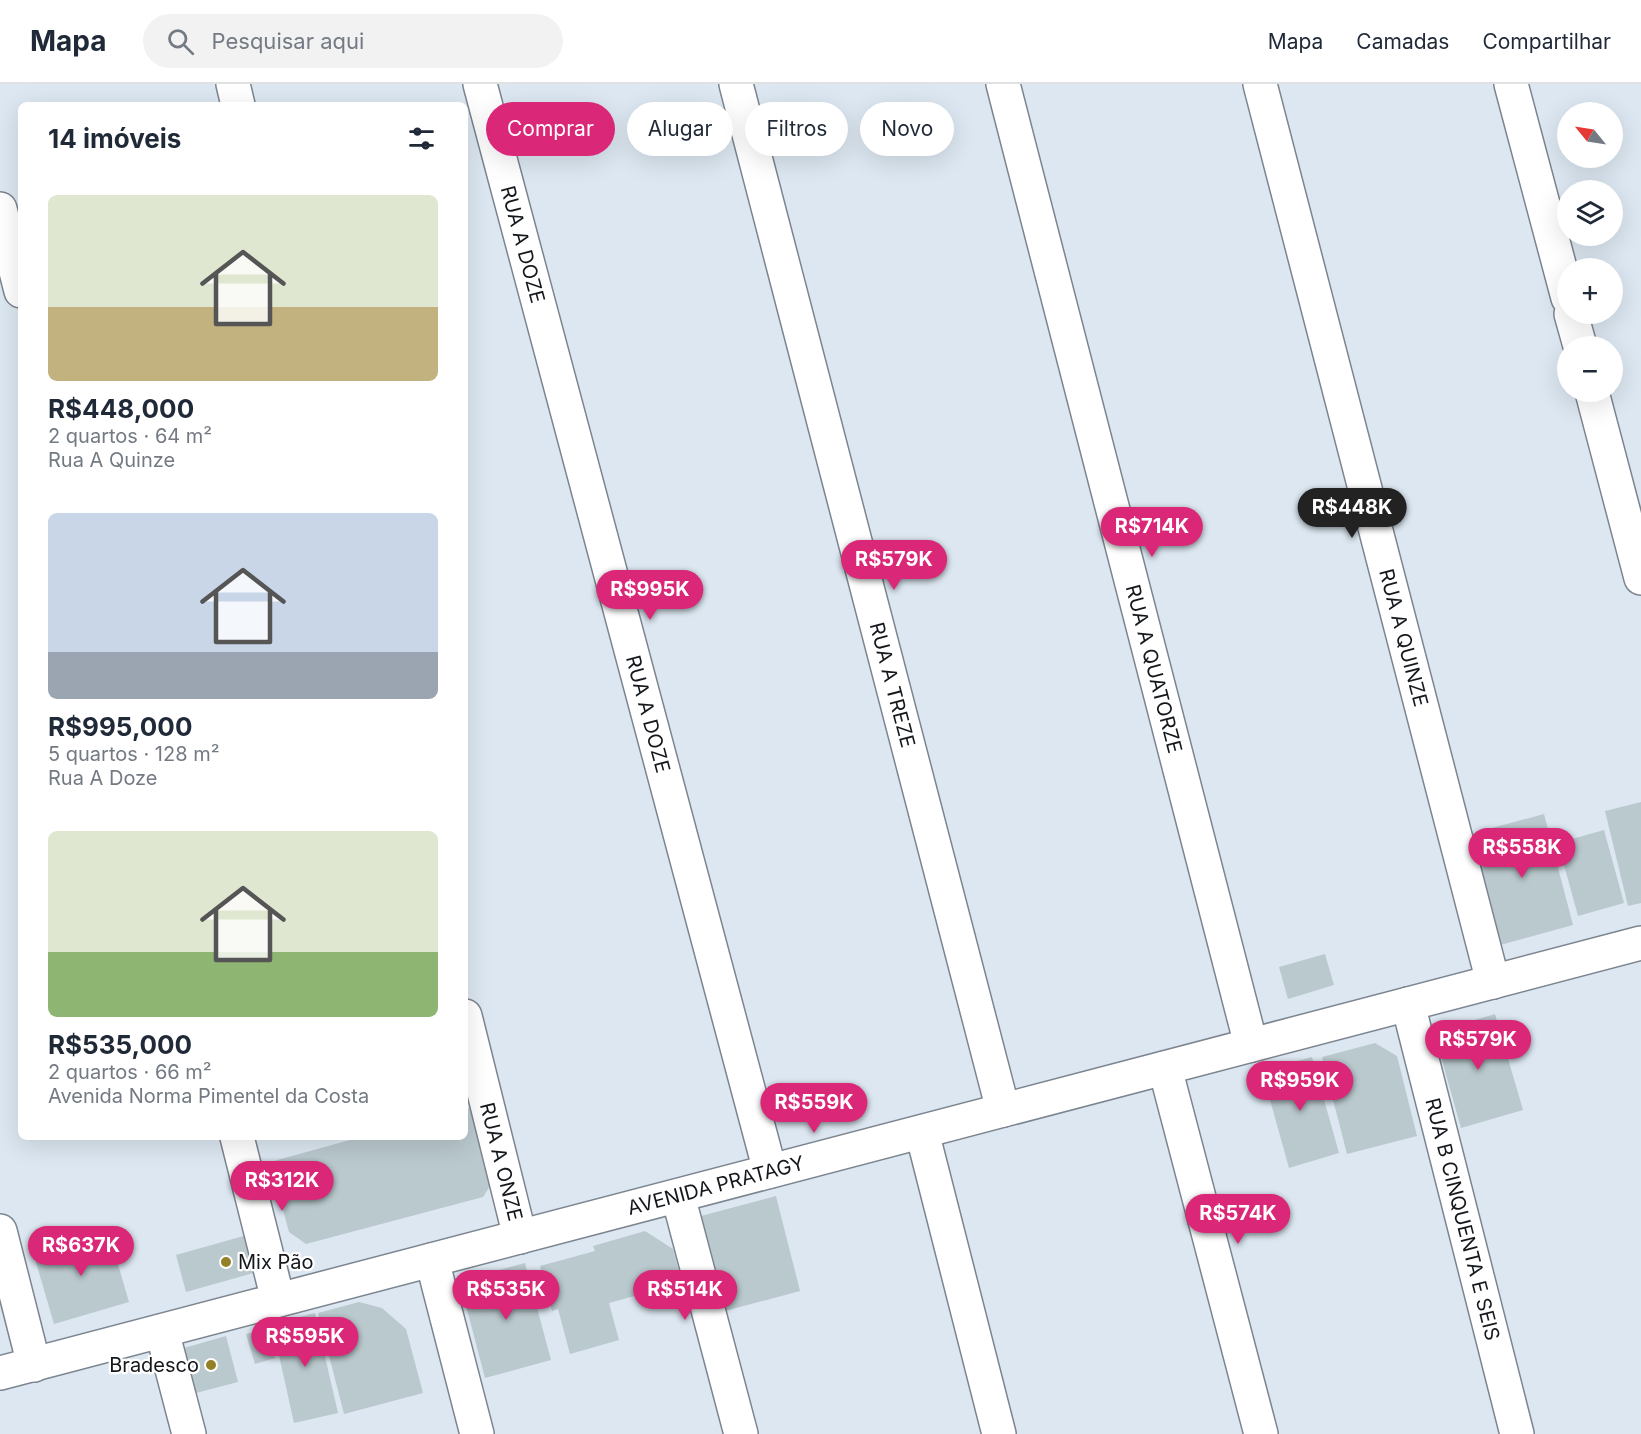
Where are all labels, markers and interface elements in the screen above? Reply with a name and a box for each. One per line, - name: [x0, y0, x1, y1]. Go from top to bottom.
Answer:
- search box: [143, 14, 563, 68]
- text: Mapa: [30, 24, 107, 58]
- icon: search: [164, 25, 197, 58]
- text: Pesquisar aqui: [212, 28, 364, 54]
- text: Mapa: [1268, 29, 1323, 54]
- text: Camadas: [1356, 29, 1449, 54]
- text: Compartilhar: [1482, 29, 1611, 54]
- chip: Comprar: [486, 102, 615, 156]
- chip: Alugar: [627, 102, 733, 156]
- chip: Filtros: [745, 102, 848, 156]
- chip: Novo: [860, 102, 954, 156]
- north arrow: [1557, 102, 1623, 168]
- map controls: [1557, 102, 1623, 402]
- icon: filters: [405, 122, 438, 155]
- text: 14 imóveis: [48, 123, 181, 154]
- button: layers: [1557, 180, 1623, 246]
- street label: RUA A DOZE: [496, 183, 550, 306]
- icon: home: [189, 234, 297, 342]
- button: +: [1557, 258, 1623, 324]
- button: −: [1557, 336, 1623, 402]
- text: R$448,000: [48, 393, 194, 424]
- text: 2 quartos · 64 m²: [48, 424, 212, 448]
- text: Rua A Quinze: [48, 448, 175, 472]
- pin: R$448K: [1303, 488, 1401, 539]
- text: R$448K: [1312, 495, 1392, 519]
- pin: R$714K: [1103, 507, 1201, 558]
- text: R$714K: [1115, 514, 1189, 538]
- pin: R$579K: [845, 540, 943, 591]
- text: R$579K: [855, 547, 933, 571]
- icon: home: [189, 552, 297, 660]
- street label: RUA A QUINZE: [1374, 566, 1433, 709]
- pin: R$995K: [601, 570, 699, 621]
- text: R$995K: [610, 577, 690, 601]
- street label: RUA A QUATORZE: [1121, 582, 1187, 756]
- street label: RUA A TREZE: [865, 620, 920, 750]
- street label: RUA A DOZE: [621, 653, 675, 775]
- text: R$995,000: [48, 711, 192, 742]
- text: 5 quartos · 128 m²: [48, 742, 220, 766]
- text: Rua A Doze: [48, 766, 158, 790]
- pin: R$558K: [1473, 828, 1571, 879]
- text: R$558K: [1482, 835, 1562, 859]
- icon: home: [189, 870, 297, 978]
- pin: R$579K: [1429, 1020, 1527, 1071]
- text: R$579K: [1439, 1027, 1517, 1051]
- text: R$535,000: [48, 1029, 192, 1060]
- text: 2 quartos · 66 m²: [48, 1060, 212, 1084]
- pin: R$959K: [1251, 1061, 1349, 1112]
- text: R$959K: [1260, 1068, 1340, 1092]
- pin: R$559K: [765, 1083, 863, 1134]
- text: Avenida Norma Pimentel da Costa: [48, 1084, 369, 1108]
- text: R$559K: [774, 1090, 854, 1114]
- street label: RUA B CINQUENTA E SEIS: [1420, 1095, 1505, 1343]
- street label: RUA A ONZE: [475, 1100, 528, 1223]
- street label: AVENIDA PRATAGY: [625, 1151, 807, 1220]
- pin: R$312K: [233, 1161, 331, 1212]
- text: R$312K: [245, 1168, 319, 1192]
- pin: R$574K: [1189, 1194, 1287, 1245]
- text: R$574K: [1199, 1201, 1277, 1225]
- pin: R$637K: [32, 1226, 130, 1277]
- text: R$637K: [42, 1233, 120, 1257]
- place label: Mix Pão: [238, 1250, 313, 1274]
- marker: Mix Pão: [219, 1255, 233, 1269]
- pin: R$535K: [457, 1270, 555, 1321]
- pin: R$514K: [636, 1270, 734, 1321]
- text: R$535K: [466, 1277, 546, 1301]
- text: R$514K: [647, 1277, 723, 1301]
- pin: R$595K: [256, 1317, 354, 1368]
- text: R$595K: [265, 1324, 345, 1348]
- place label: Bradesco: [109, 1353, 199, 1377]
- marker: Bradesco: [204, 1358, 218, 1372]

